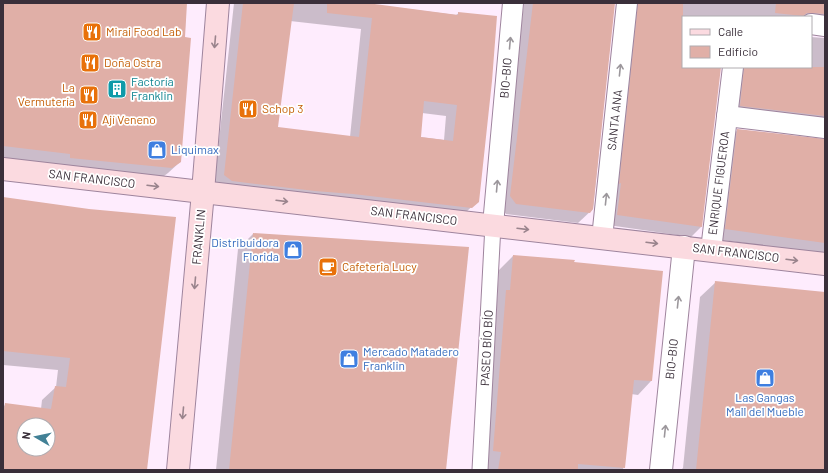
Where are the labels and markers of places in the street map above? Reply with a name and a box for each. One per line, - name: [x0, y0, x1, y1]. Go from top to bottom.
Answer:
- restaurant icon: Mirai Food Lab: [81, 21, 103, 43]
- place label: Mirai Food Lab: [106, 24, 181, 38]
- restaurant icon: Doña Ostra: [79, 52, 101, 74]
- place label: Doña Ostra: [104, 55, 161, 69]
- place label: Factoría Franklin: [131, 74, 174, 102]
- building icon: Factoría Franklin: [106, 78, 128, 100]
- place label: La Vermutería: [18, 80, 75, 108]
- restaurant icon: La Vermutería: [78, 84, 100, 106]
- restaurant icon: Schop 3: [237, 98, 259, 120]
- place label: Schop 3: [262, 101, 303, 115]
- restaurant icon: Ají Veneno: [77, 109, 99, 131]
- place label: Ají Veneno: [102, 112, 156, 126]
- shop icon: Liquimax: [146, 139, 168, 161]
- place label: Liquimax: [171, 142, 219, 156]
- place label: Distribuidora Florida: [211, 235, 279, 263]
- shop icon: Distribuidora Florida: [282, 239, 304, 261]
- cafe icon: Cafeteria Lucy: [317, 256, 339, 278]
- place label: Cafeteria Lucy: [342, 259, 417, 273]
- place label: Mercado Matadero Franklin: [363, 344, 459, 372]
- shop icon: Mercado Matadero Franklin: [338, 348, 360, 370]
- shop icon: Las Gangas Mall del Mueble: [754, 367, 776, 389]
- place label: Las Gangas Mall del Mueble: [726, 390, 804, 418]

